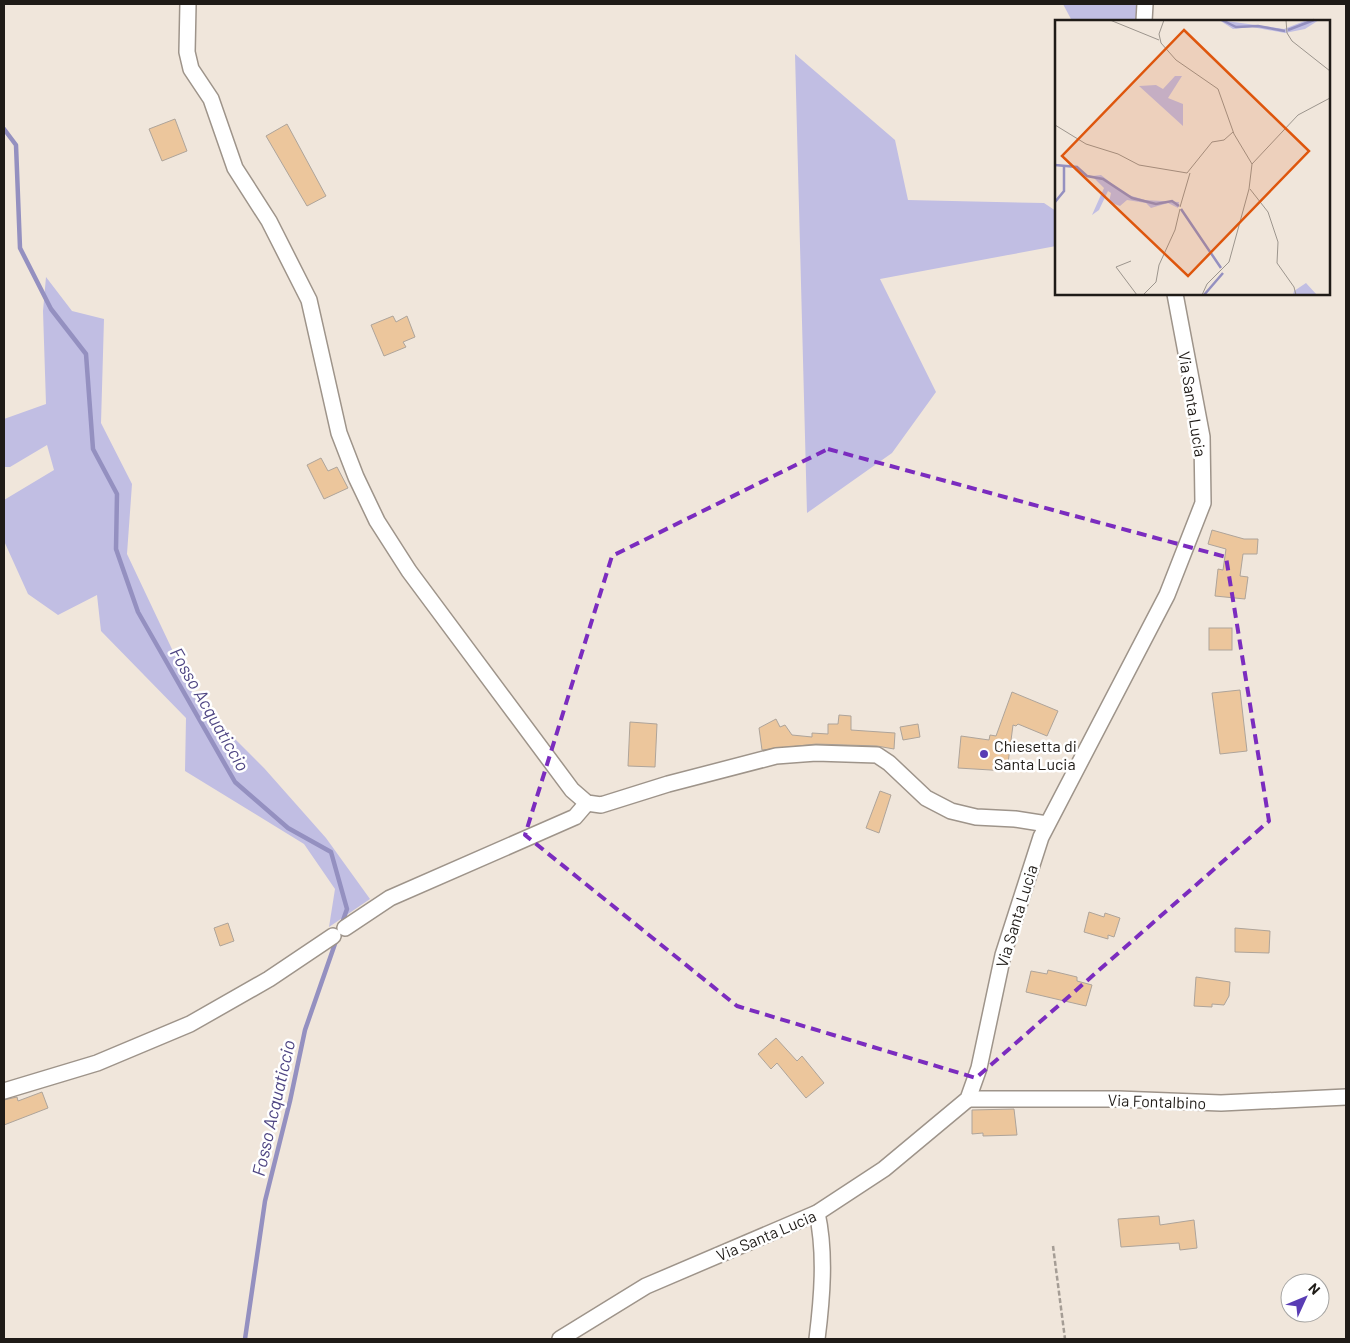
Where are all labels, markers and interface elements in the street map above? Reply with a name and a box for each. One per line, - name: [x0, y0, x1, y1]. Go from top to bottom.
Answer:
- inset map: [1055, 20, 1330, 295]
- street label: Via Santa Lucia: [1175, 350, 1211, 458]
- water label: Fosso Acquaticcio: [166, 643, 254, 775]
- place label: Chiesetta di Santa Lucia: [994, 736, 1077, 773]
- marker: Chiesetta di Santa Lucia: [978, 748, 990, 760]
- street label: Via Santa Lucia: [991, 862, 1041, 970]
- water label: Fosso Acquaticcio: [247, 1038, 299, 1178]
- street label: Via Fontalbino: [1107, 1090, 1207, 1112]
- street label: Via Santa Lucia: [713, 1205, 819, 1265]
- north arrow: [1280, 1273, 1330, 1323]
- text: N: [1305, 1279, 1324, 1298]

